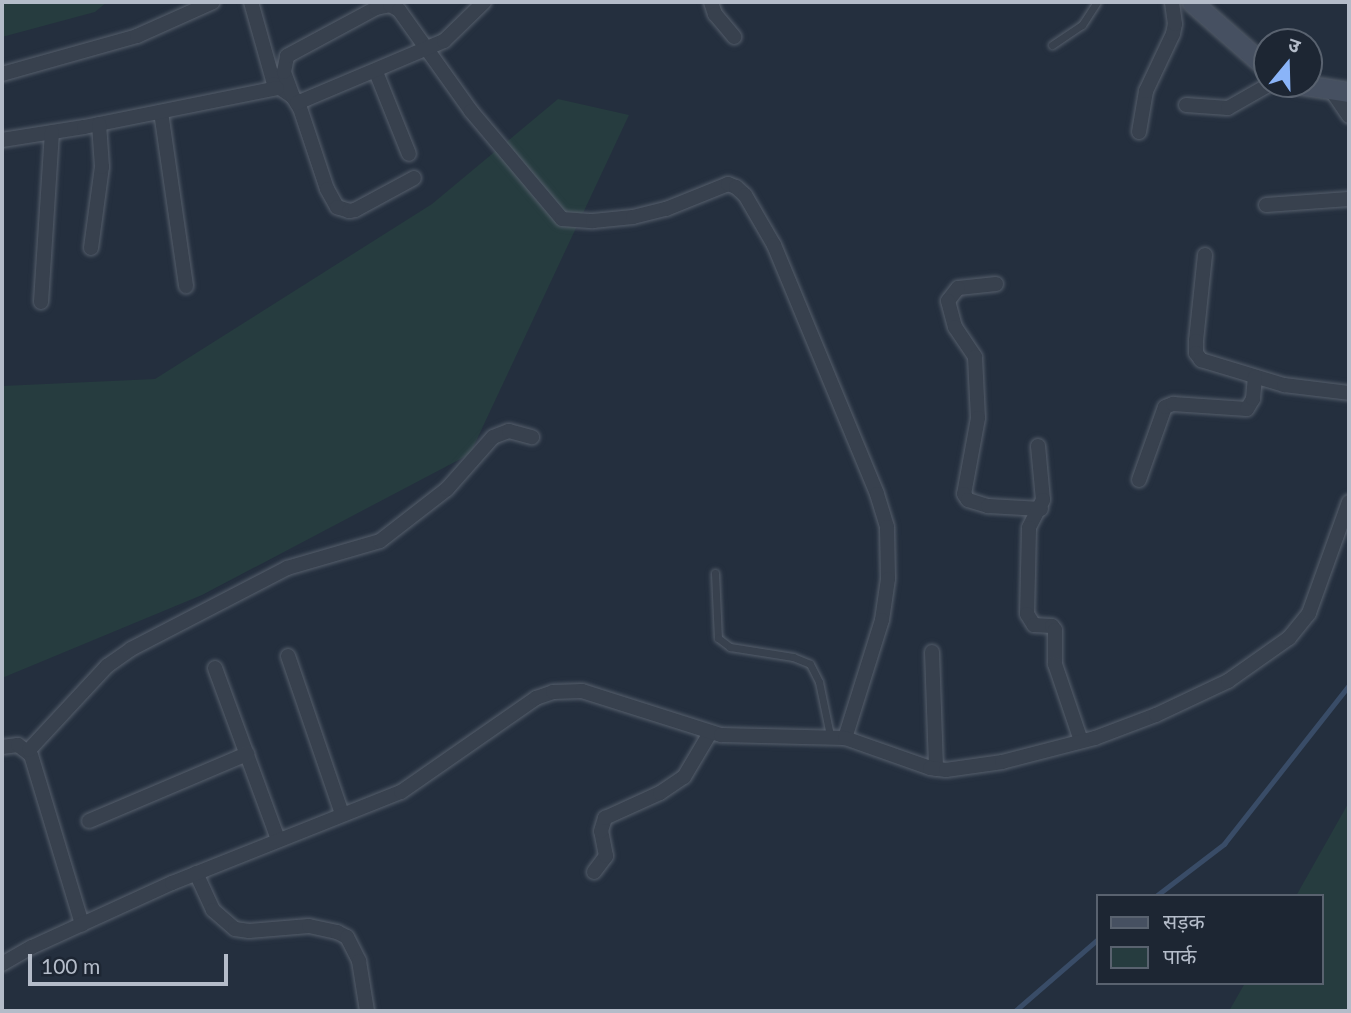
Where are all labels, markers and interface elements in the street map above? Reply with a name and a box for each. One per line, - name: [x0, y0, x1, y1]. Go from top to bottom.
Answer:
- north arrow: [1253, 28, 1323, 98]
- text: उ: [1285, 32, 1303, 57]
- legend: [1096, 894, 1323, 985]
- text: सड़क: [1163, 908, 1205, 933]
- scale bar: [32, 940, 231, 984]
- text: पार्क: [1163, 943, 1197, 968]
- text: 100 m: [41, 953, 100, 978]

